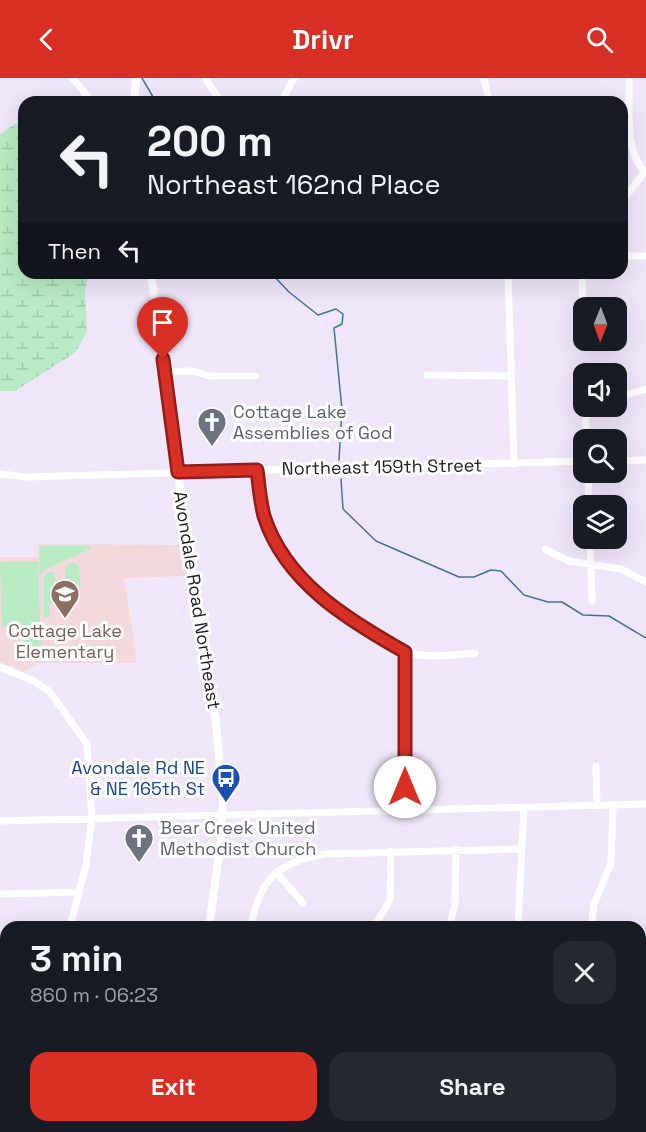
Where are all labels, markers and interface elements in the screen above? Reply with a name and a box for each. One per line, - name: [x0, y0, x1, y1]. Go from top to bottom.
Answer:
- text: Drivr: [292, 22, 354, 57]
- icon: back: [30, 23, 63, 56]
- icon: search: [583, 23, 616, 56]
- text: 200 m: [147, 115, 273, 168]
- icon: left: [48, 120, 126, 198]
- text: Northeast 162nd Place: [147, 167, 440, 202]
- icon: left: [113, 234, 146, 267]
- text: Then: [48, 237, 101, 265]
- pin: [137, 297, 188, 359]
- north arrow: [573, 297, 627, 351]
- map controls: [573, 297, 627, 549]
- icon: arrive: [146, 306, 179, 339]
- button: sound: [573, 363, 627, 417]
- place label: Cottage Lake Assemblies of God: [233, 400, 393, 444]
- church icon: Cottage Lake Assemblies of God: [196, 406, 228, 448]
- button: search: [573, 429, 627, 483]
- street label: Northeast 159th Street: [282, 453, 482, 480]
- street label: Avondale Road Northeast: [169, 489, 226, 711]
- button: layers: [573, 495, 627, 549]
- school or university icon: Cottage Lake Elementary: [49, 578, 81, 620]
- place label: Cottage Lake Elementary: [8, 619, 122, 663]
- position arrow: [373, 755, 437, 819]
- place label: Avondale Rd NE & NE 165th St: [71, 756, 205, 800]
- bus stop icon: Avondale Rd NE & NE 165th St: [210, 762, 242, 804]
- place label: Bear Creek United Methodist Church: [160, 816, 316, 860]
- church icon: Bear Creek United Methodist Church: [123, 822, 155, 864]
- text: 3 min: [30, 936, 124, 982]
- button: close: [553, 941, 616, 1004]
- text: 860 m · 06:23: [30, 982, 158, 1008]
- button: Exit: [30, 1052, 317, 1121]
- button: Share: [329, 1052, 616, 1121]

